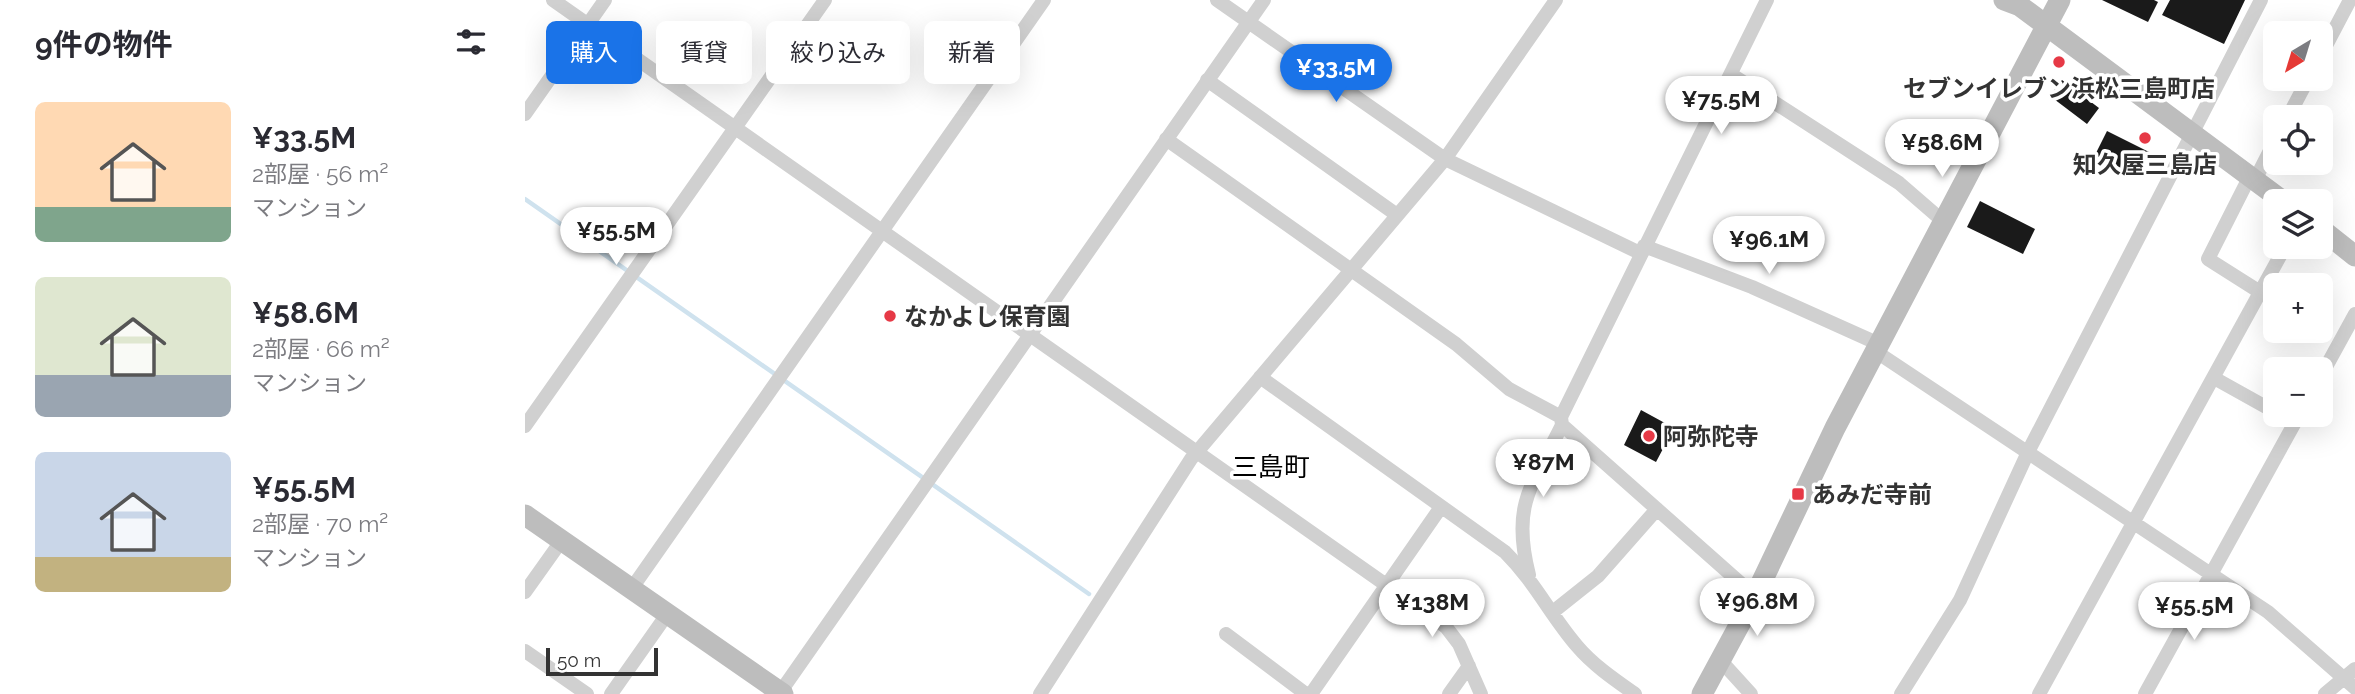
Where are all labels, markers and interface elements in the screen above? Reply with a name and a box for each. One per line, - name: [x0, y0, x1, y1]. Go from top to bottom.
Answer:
- chip: 購入: [546, 21, 642, 84]
- chip: 賃貸: [656, 21, 752, 84]
- chip: 絞り込み: [766, 21, 910, 84]
- chip: 新着: [924, 21, 1020, 84]
- north arrow: [2263, 21, 2333, 91]
- map controls: [2263, 21, 2333, 427]
- icon: filters: [452, 23, 490, 61]
- text: 9件の物件: [35, 27, 173, 62]
- pin: ¥33.5M: [1279, 44, 1393, 104]
- text: ¥33.5M: [1296, 53, 1376, 80]
- marker: セブンイレブン浜松三島町店: [2051, 54, 2067, 70]
- place label: セブンイレブン浜松三島町店: [1903, 74, 2215, 103]
- pin: ¥75.5M: [1664, 76, 1778, 136]
- text: ¥75.5M: [1681, 85, 1761, 112]
- button: locate: [2263, 105, 2333, 175]
- text: ¥33.5M: [252, 120, 356, 155]
- pin: ¥58.6M: [1885, 120, 1999, 179]
- text: ¥58.6M: [1901, 128, 1983, 155]
- icon: home: [91, 130, 175, 214]
- marker: 知久屋三島店: [2137, 130, 2153, 146]
- place label: 知久屋三島店: [2073, 150, 2217, 179]
- text: 2部屋 · 56 m²: [252, 160, 388, 187]
- button: layers: [2263, 189, 2333, 259]
- text: マンション: [252, 194, 367, 221]
- pin: ¥55.5M: [559, 208, 673, 267]
- text: ¥55.5M: [576, 216, 656, 243]
- pin: ¥96.1M: [1712, 216, 1826, 276]
- text: ¥96.1M: [1729, 225, 1809, 252]
- button: +: [2263, 273, 2333, 343]
- text: ¥58.6M: [252, 295, 359, 330]
- place label: なかよし保育園: [904, 302, 1071, 331]
- icon: home: [91, 305, 175, 389]
- marker: なかよし保育園: [882, 308, 898, 324]
- text: 2部屋 · 66 m²: [252, 335, 390, 362]
- button: −: [2263, 357, 2333, 427]
- text: マンション: [252, 369, 367, 396]
- place label: 阿弥陀寺: [1663, 422, 1759, 451]
- marker: 阿弥陀寺: [1641, 428, 1657, 444]
- pin: ¥87M: [1502, 440, 1584, 499]
- text: ¥87M: [1511, 448, 1575, 475]
- district label: 三島町: [1232, 452, 1310, 482]
- text: ¥55.5M: [252, 470, 356, 505]
- icon: home: [91, 480, 175, 564]
- place label: あみだ寺前: [1812, 480, 1932, 509]
- marker: あみだ寺前: [1790, 486, 1806, 502]
- text: 2部屋 · 70 m²: [252, 510, 388, 537]
- text: マンション: [252, 544, 367, 571]
- pin: ¥96.8M: [1700, 578, 1814, 638]
- pin: ¥138M: [1383, 580, 1481, 639]
- pin: ¥55.5M: [2137, 582, 2251, 642]
- text: ¥96.8M: [1716, 587, 1798, 614]
- text: ¥138M: [1395, 588, 1469, 615]
- text: ¥55.5M: [2154, 591, 2234, 618]
- scale bar: [546, 645, 658, 677]
- text: 50 m: [557, 649, 601, 671]

